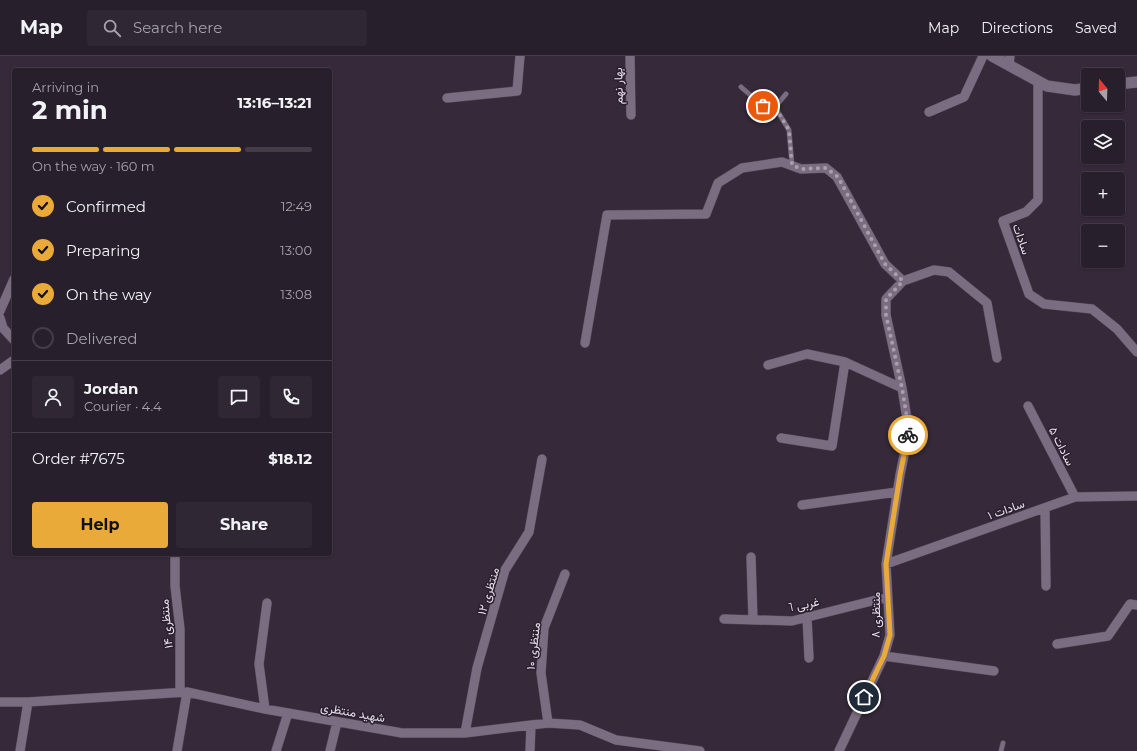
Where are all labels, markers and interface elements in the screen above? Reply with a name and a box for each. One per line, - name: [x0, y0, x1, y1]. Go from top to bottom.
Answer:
- search box: [87, 10, 367, 46]
- text: Map: [20, 16, 63, 39]
- icon: search: [101, 17, 123, 39]
- text: Search here: [133, 18, 222, 37]
- text: Map: [928, 19, 959, 37]
- text: Directions: [981, 19, 1053, 37]
- text: Saved: [1075, 19, 1117, 37]
- street label: بهار نهم: [610, 67, 627, 105]
- north arrow: [1081, 68, 1125, 112]
- map controls: [1081, 68, 1125, 268]
- text: Arriving in: [32, 79, 99, 95]
- pin: [746, 89, 780, 123]
- text: 13:16–13:21: [237, 93, 312, 112]
- text: 2 min: [32, 94, 108, 126]
- icon: bag: [752, 95, 774, 117]
- button: layers: [1081, 120, 1125, 164]
- text: On the way · 160 m: [32, 158, 155, 174]
- button: +: [1081, 172, 1125, 216]
- icon: check: [32, 195, 54, 217]
- text: Confirmed: [66, 197, 146, 216]
- text: 12:49: [281, 198, 312, 214]
- street label: سادات: [1010, 222, 1034, 256]
- button: −: [1081, 224, 1125, 268]
- icon: check: [32, 239, 54, 261]
- text: Preparing: [66, 241, 141, 260]
- text: 13:00: [280, 242, 312, 258]
- icon: check: [32, 283, 54, 305]
- text: On the way: [66, 285, 151, 304]
- text: 13:08: [280, 286, 312, 302]
- text: Delivered: [66, 329, 138, 348]
- button: person: [32, 376, 74, 418]
- button: chat: [218, 376, 260, 418]
- button: phone: [270, 376, 312, 418]
- text: Jordan: [84, 379, 138, 398]
- text: Courier · 4.4: [84, 398, 162, 414]
- courier: [888, 415, 928, 455]
- icon: bike: [897, 424, 919, 446]
- street label: سادات ۵: [1046, 424, 1078, 468]
- text: Order #7675: [32, 449, 125, 468]
- text: $18.12: [268, 449, 312, 468]
- street label: سادات ۱: [985, 495, 1027, 523]
- button: Help: [32, 502, 168, 548]
- button: Share: [176, 502, 312, 548]
- street label: منتظری ۱۲: [474, 565, 503, 617]
- street label: منتظری ۸: [868, 592, 884, 638]
- street label: غربی 1: [788, 593, 821, 615]
- street label: منتظری ۱۴: [156, 599, 177, 649]
- street label: منتظری ۱۰: [523, 621, 544, 671]
- pin: [847, 680, 881, 714]
- icon: home: [853, 686, 875, 708]
- street label: شهید منتظری: [319, 699, 386, 726]

